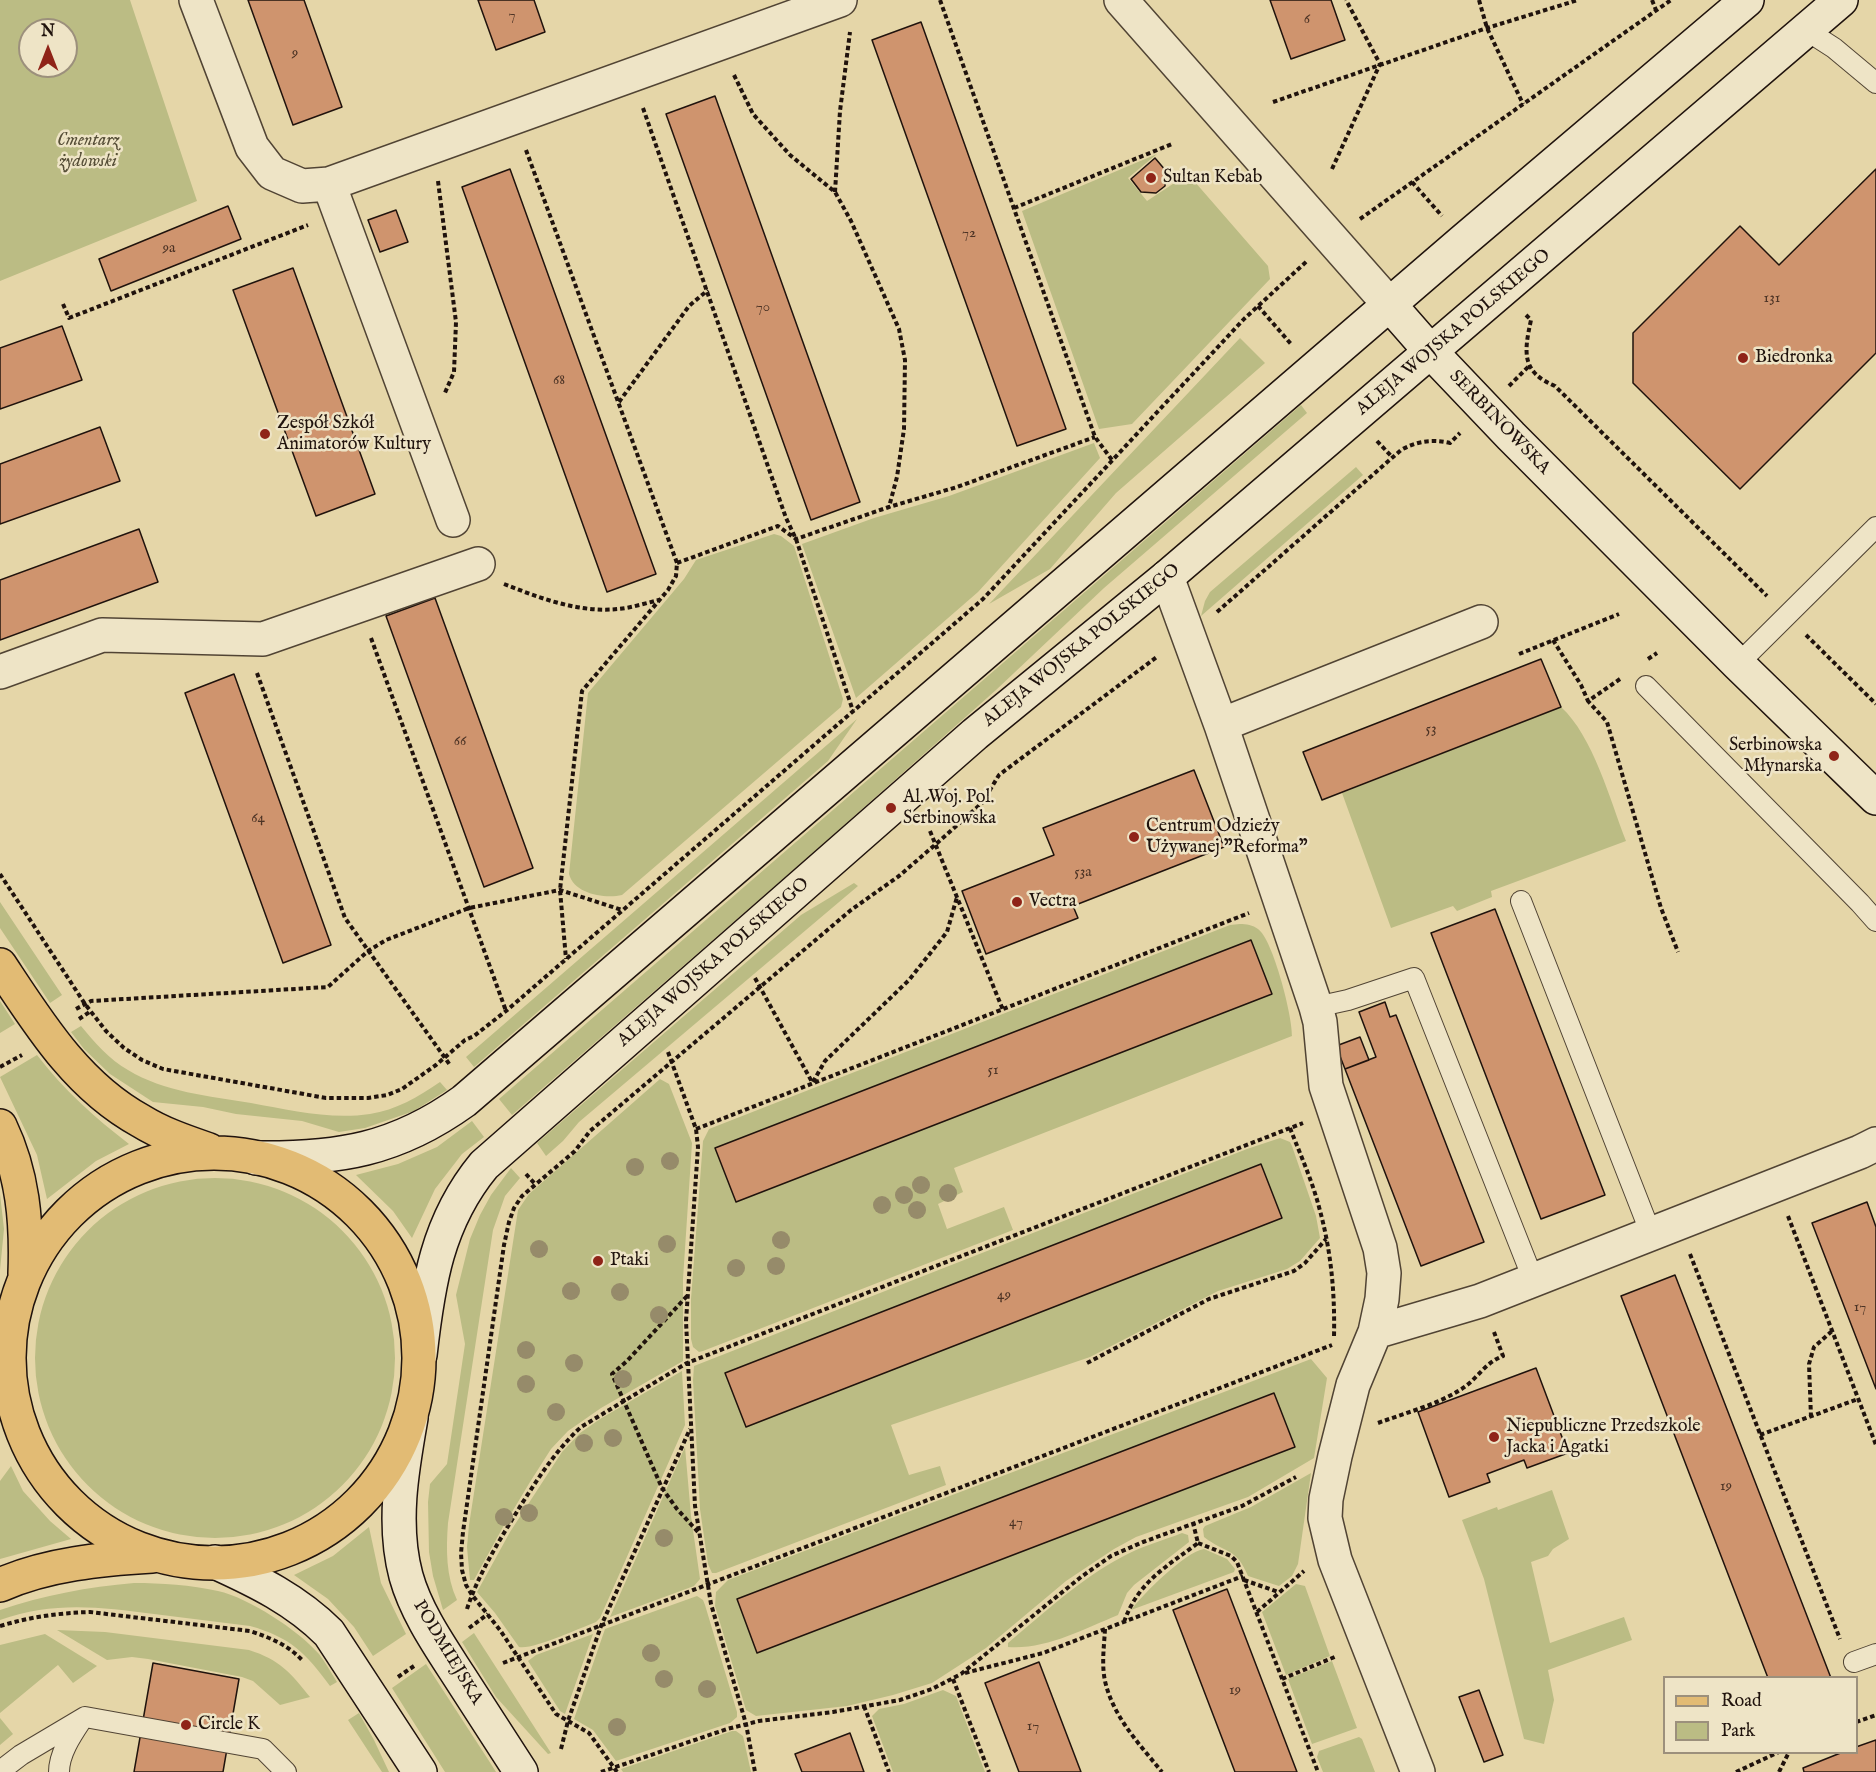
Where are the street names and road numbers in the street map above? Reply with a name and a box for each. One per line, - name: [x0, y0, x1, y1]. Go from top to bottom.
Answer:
- street label: ALEJA WOJSKA POLSKIEGO: [1352, 245, 1556, 421]
- street label: SERBINOWSKA: [1444, 366, 1554, 480]
- street label: ALEJA WOJSKA POLSKIEGO: [979, 560, 1185, 732]
- street label: ALEJA WOJSKA POLSKIEGO: [614, 874, 814, 1052]
- street label: PODMIEJSKA: [407, 1597, 487, 1709]

